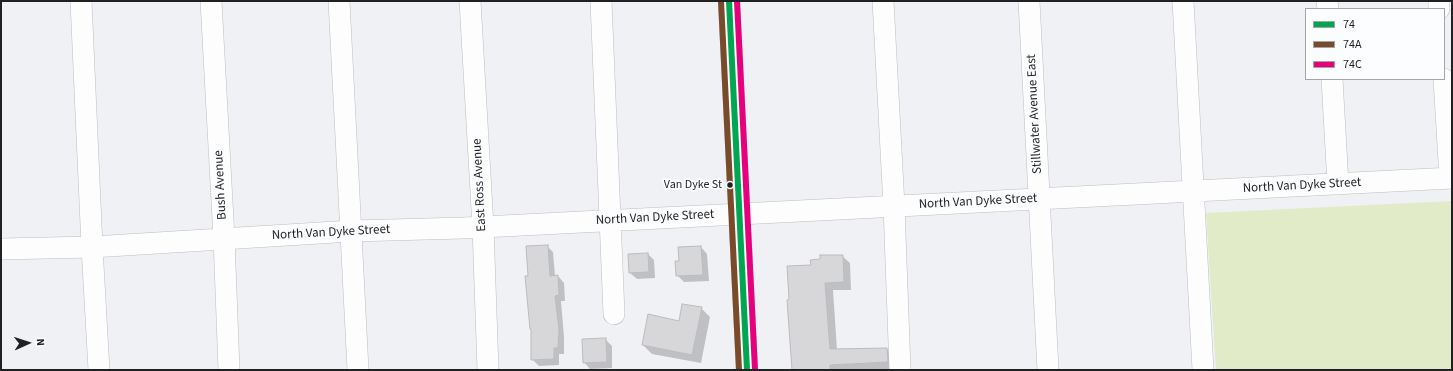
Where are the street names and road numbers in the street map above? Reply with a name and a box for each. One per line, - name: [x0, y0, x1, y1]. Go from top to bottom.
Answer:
- street label: Stillwater Avenue East: [1024, 54, 1046, 174]
- street label: East Ross Avenue: [470, 138, 490, 232]
- street label: Bush Avenue: [211, 150, 231, 220]
- street label: North Van Dyke Street: [1242, 175, 1362, 197]
- street label: North Van Dyke Street: [918, 191, 1038, 213]
- street label: North Van Dyke Street: [595, 207, 715, 229]
- street label: North Van Dyke Street: [271, 222, 391, 244]

